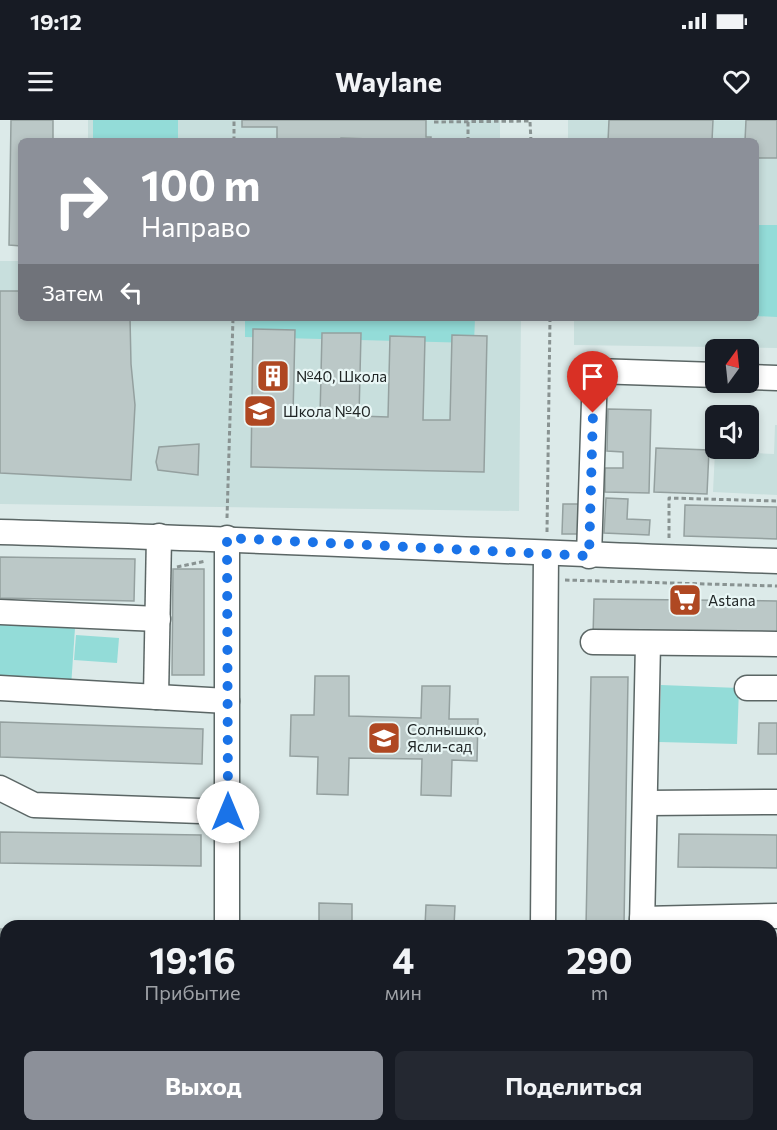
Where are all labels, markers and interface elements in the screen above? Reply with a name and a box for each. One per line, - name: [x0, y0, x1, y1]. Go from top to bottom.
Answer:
- text: 19:12: [30, 8, 82, 35]
- icon: menu: [24, 65, 57, 98]
- text: Waylane: [335, 65, 442, 98]
- icon: heart: [720, 65, 753, 98]
- text: 100 m: [141, 158, 261, 210]
- icon: right: [42, 162, 120, 240]
- text: Направо: [141, 210, 251, 243]
- icon: left: [115, 276, 148, 309]
- text: Затем: [42, 279, 103, 306]
- north arrow: [705, 339, 759, 393]
- map controls: [705, 339, 759, 459]
- pin: [567, 351, 618, 413]
- building icon: №40, Школа: [255, 358, 291, 394]
- icon: arrive: [576, 360, 609, 393]
- place label: №40, Школа: [296, 367, 387, 385]
- school or university icon: Школа №40: [242, 393, 278, 429]
- place label: Школа №40: [283, 402, 371, 420]
- button: sound: [705, 405, 759, 459]
- supermarket icon: Astana: [667, 582, 703, 618]
- place label: Astana: [708, 591, 756, 609]
- school or university icon: Солнышко, Ясли-сад: [366, 720, 402, 756]
- place label: Солнышко, Ясли-сад: [407, 720, 486, 755]
- position arrow: [196, 780, 260, 844]
- text: 19:16: [149, 937, 236, 981]
- text: 4: [392, 937, 414, 981]
- text: 290: [566, 937, 633, 981]
- text: Прибытие: [144, 980, 240, 1004]
- text: мин: [385, 980, 422, 1004]
- text: m: [591, 980, 608, 1004]
- button: Выход: [24, 1051, 383, 1120]
- button: Поделиться: [395, 1051, 753, 1120]

